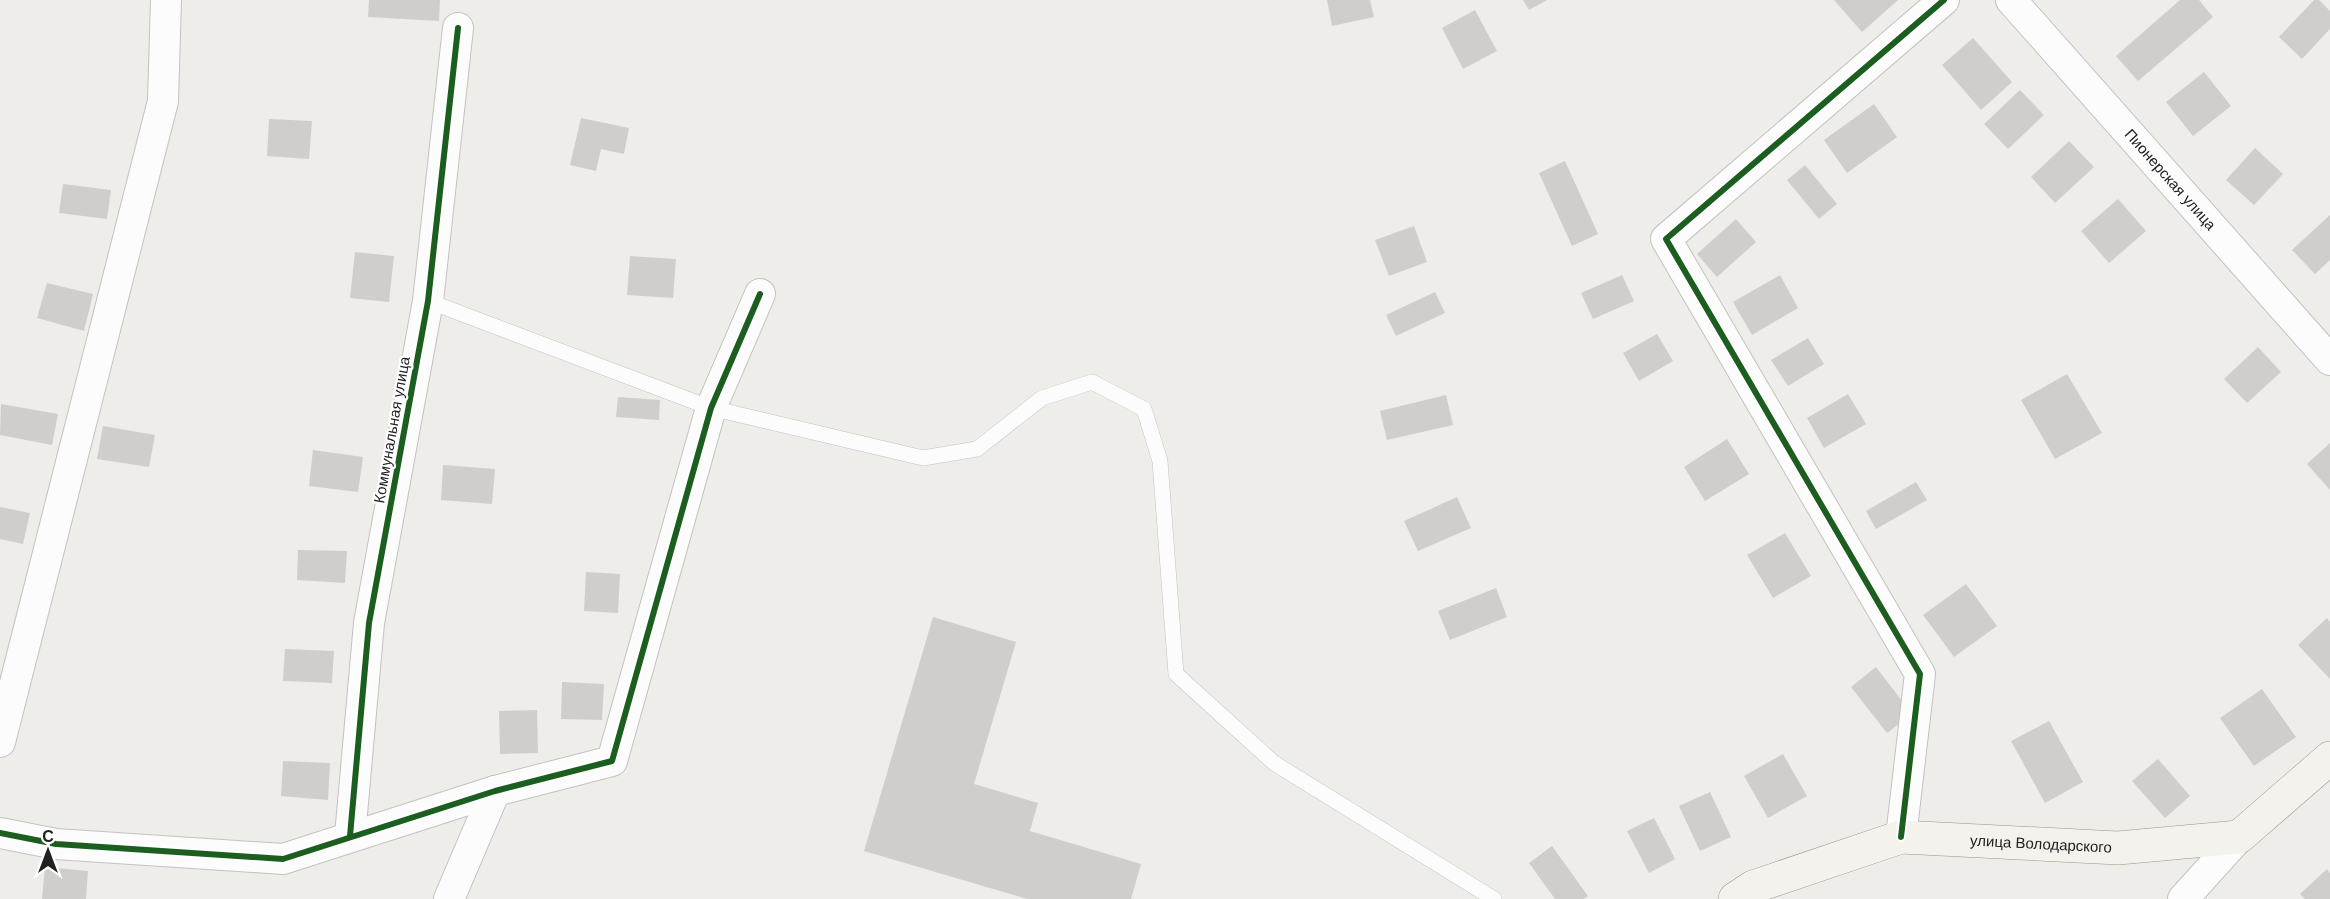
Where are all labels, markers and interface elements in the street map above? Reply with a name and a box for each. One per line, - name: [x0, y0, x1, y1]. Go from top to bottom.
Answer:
- street label: Пионерская улица: [2121, 125, 2220, 234]
- street label: Коммунальная улица: [370, 355, 413, 505]
- north arrow: [18, 821, 78, 881]
- text: С: [42, 828, 54, 845]
- street label: улица Володарского: [1970, 832, 2112, 856]

